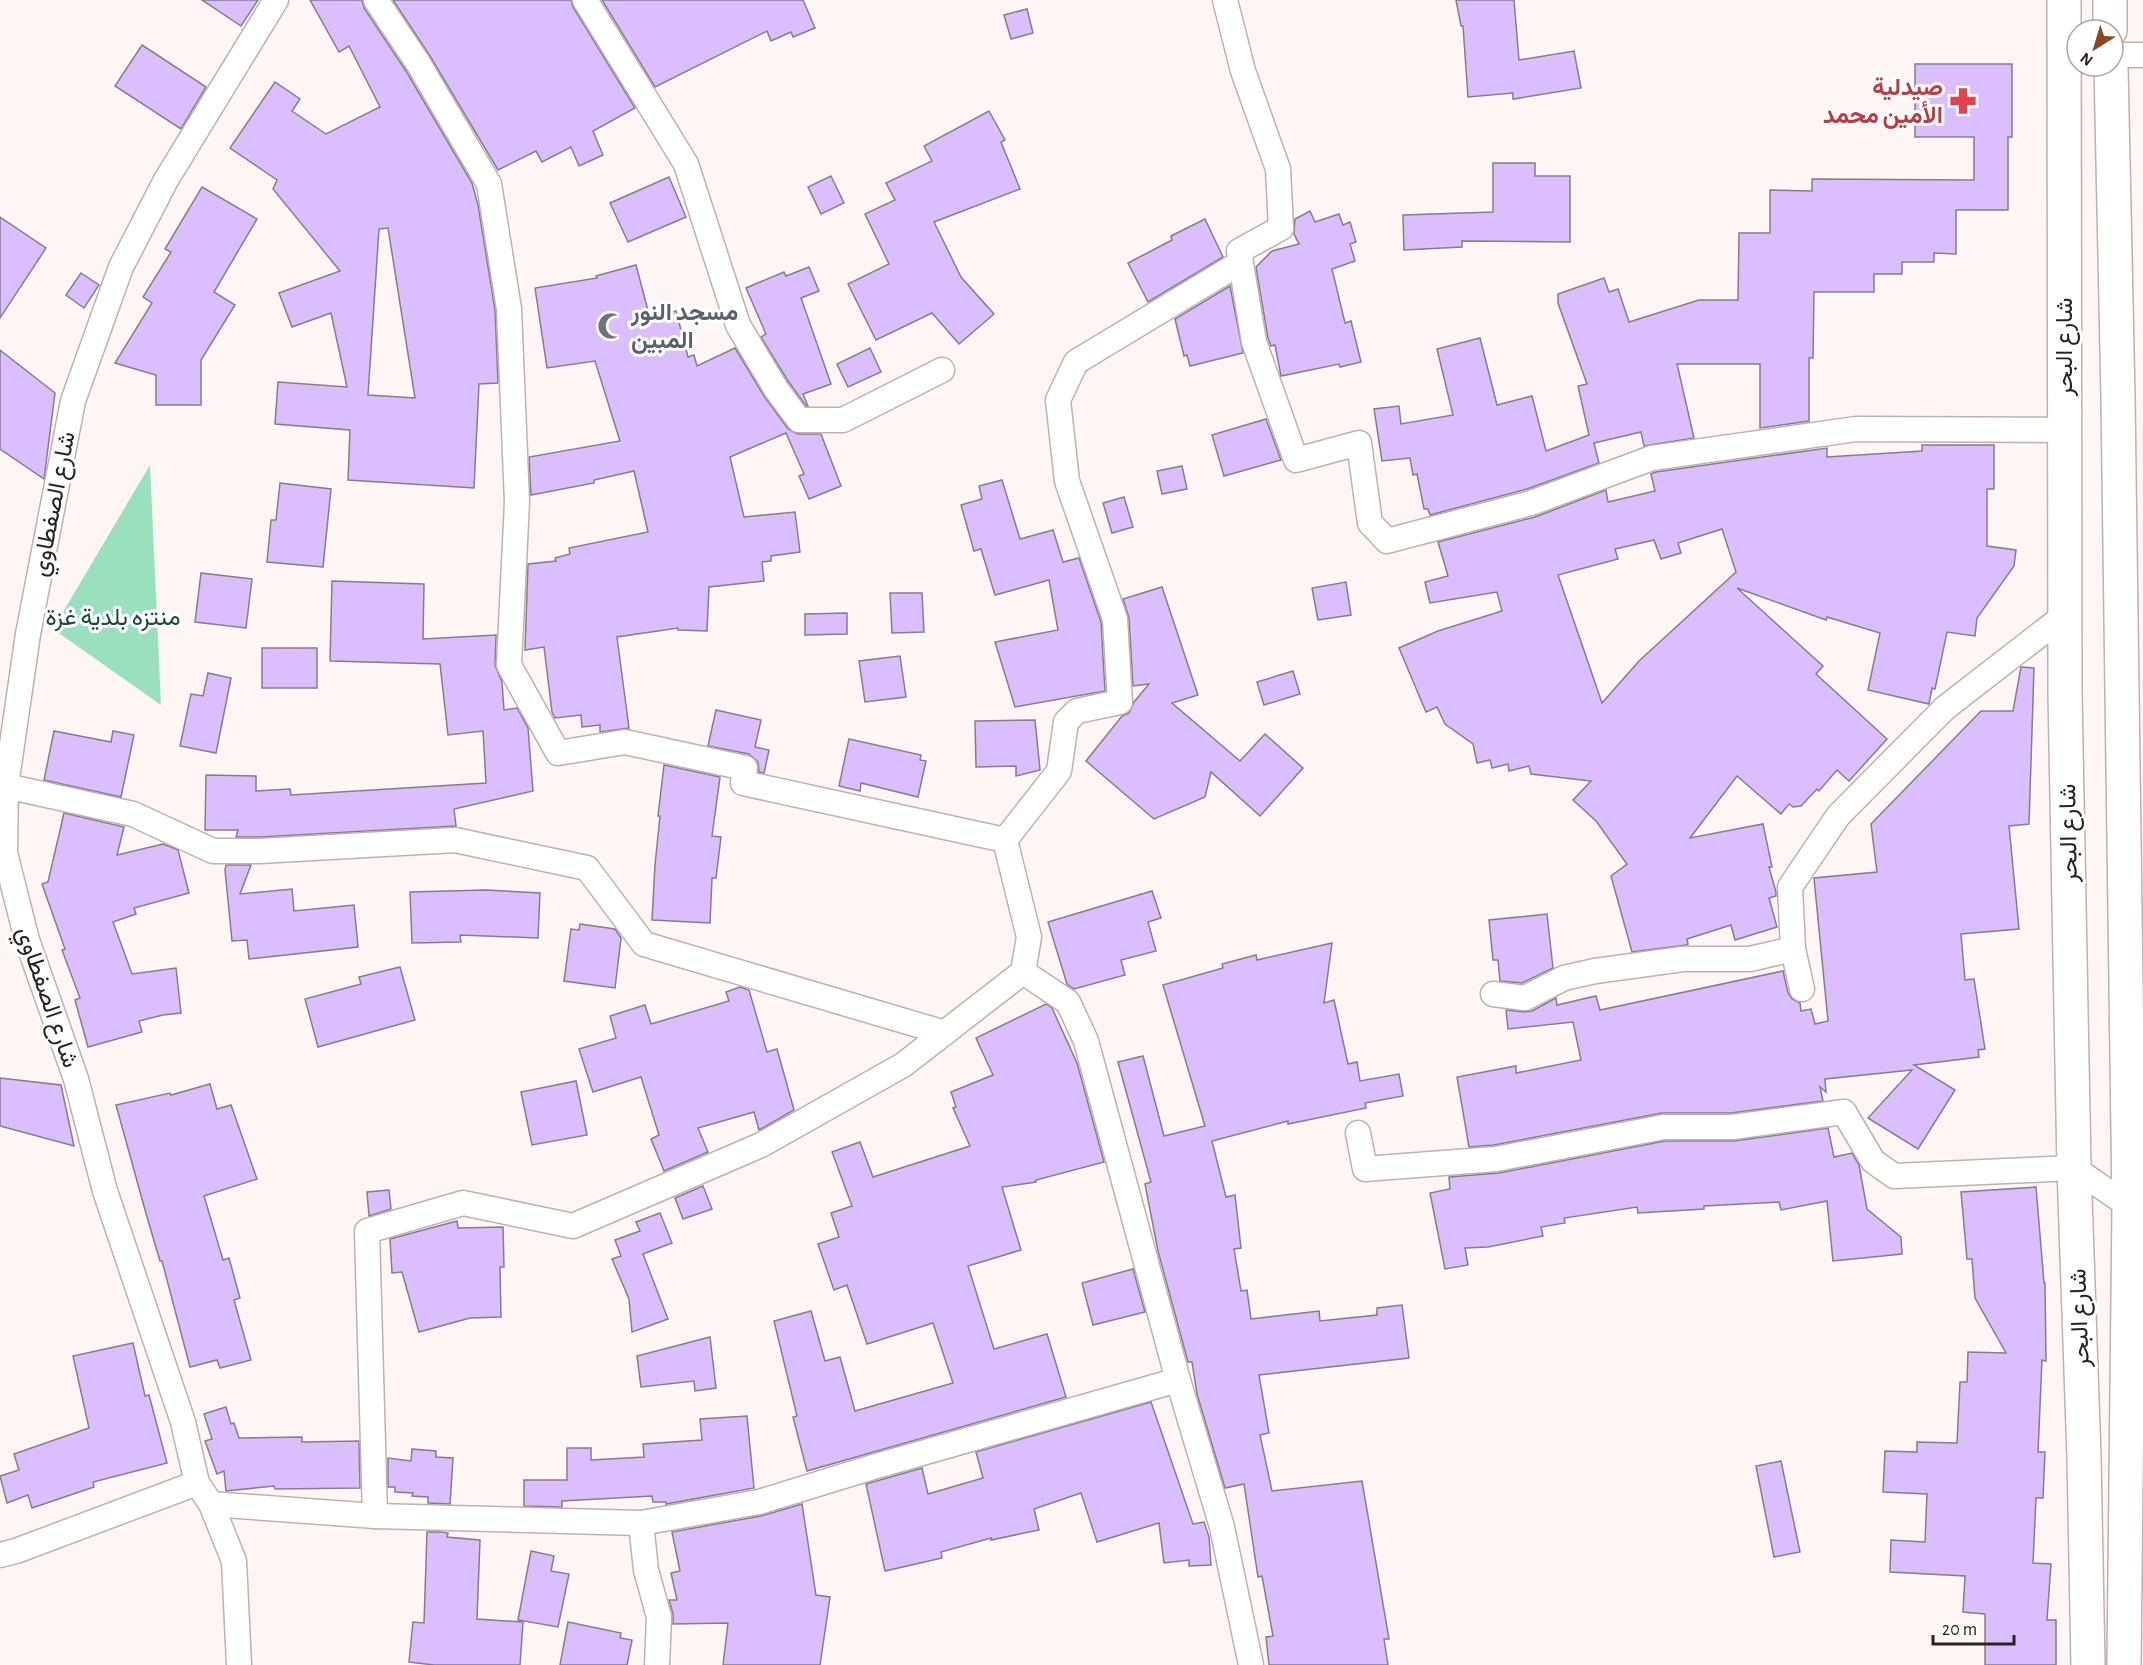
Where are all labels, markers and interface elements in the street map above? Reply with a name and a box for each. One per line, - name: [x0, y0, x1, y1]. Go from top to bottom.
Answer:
- north arrow: [2065, 18, 2125, 78]
- text: N: [2077, 49, 2096, 69]
- place label: صيدلية الأمين محمد: [1823, 76, 1943, 129]
- pharmacy icon: صيدلية الأمين محمد: [1948, 86, 1978, 116]
- street label: شارع البحر: [2053, 298, 2080, 397]
- place label: مسجد النور المبين: [630, 301, 738, 354]
- mosque icon: مسجد النور المبين: [596, 311, 626, 341]
- street label: شارع الصفطاوي: [28, 430, 86, 580]
- park label: منتزه بلدية غزة: [45, 606, 181, 632]
- street label: شارع البحر: [2056, 783, 2085, 884]
- street label: شارع الصفطاوي: [6, 924, 82, 1073]
- street label: شارع البحر: [2066, 1268, 2097, 1369]
- scale bar: [1933, 1608, 2014, 1646]
- text: 20 m: [1942, 1621, 1977, 1639]

